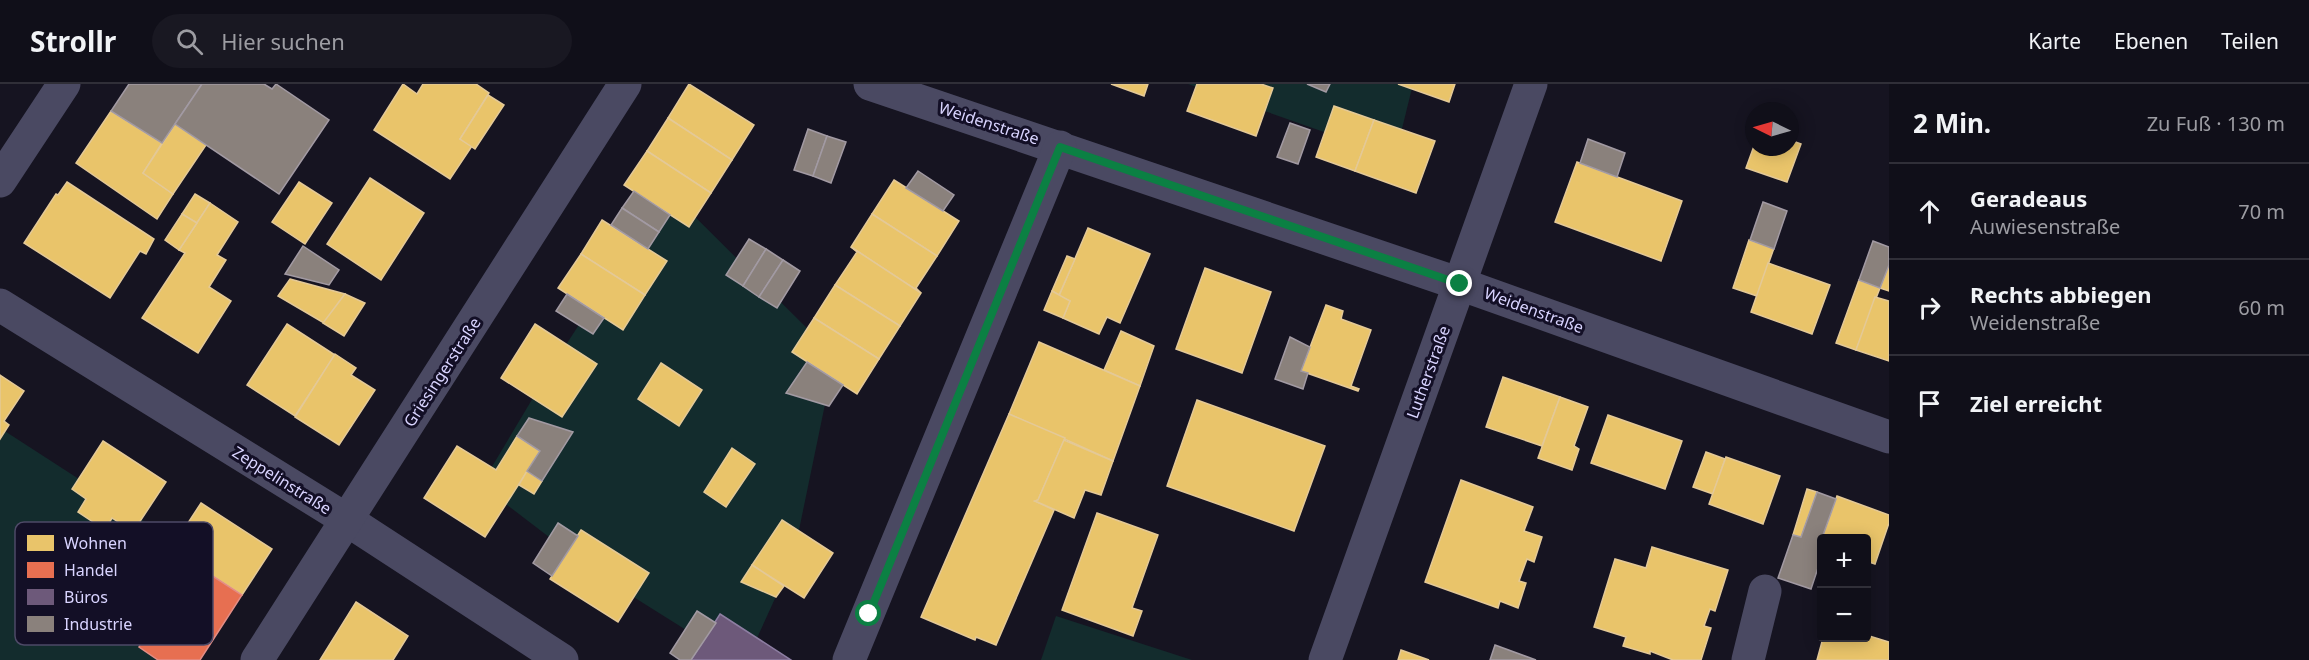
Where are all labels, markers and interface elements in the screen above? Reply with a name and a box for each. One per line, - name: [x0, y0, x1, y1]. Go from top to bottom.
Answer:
- search box: [152, 14, 572, 68]
- text: Strollr: [30, 22, 116, 60]
- icon: search: [173, 25, 206, 58]
- text: Hier suchen: [221, 26, 345, 56]
- text: Karte: [2028, 27, 2081, 55]
- text: Ebenen: [2114, 27, 2188, 55]
- text: Teilen: [2221, 27, 2279, 55]
- street label: Weidenstraße: [936, 96, 1042, 150]
- north arrow: [1745, 102, 1799, 156]
- text: 2 Min.: [1913, 105, 1991, 141]
- text: Zu Fuß · 130 m: [2147, 110, 2285, 137]
- text: Geradeaus: [1970, 183, 2087, 213]
- icon: ahead: [1913, 195, 1946, 228]
- text: 70 m: [2238, 198, 2285, 225]
- text: Auwiesenstraße: [1970, 213, 2120, 240]
- route end: [1446, 270, 1472, 296]
- text: Rechts abbiegen: [1970, 279, 2152, 309]
- street label: Weidenstraße: [1481, 282, 1587, 338]
- icon: right: [1913, 291, 1946, 324]
- text: 60 m: [2238, 294, 2285, 321]
- text: Weidenstraße: [1970, 309, 2100, 336]
- street label: Griesingerstraße: [398, 313, 486, 431]
- street label: Lutherstraße: [1401, 322, 1455, 422]
- icon: arrive: [1913, 387, 1946, 420]
- text: Ziel erreicht: [1970, 388, 2102, 418]
- street label: Zeppelinstraße: [228, 441, 336, 519]
- legend: [15, 522, 213, 645]
- text: Wohnen: [64, 532, 127, 554]
- map controls: [1817, 534, 1871, 642]
- button: +: [1817, 534, 1871, 588]
- text: Handel: [64, 559, 118, 581]
- text: Büros: [64, 586, 108, 608]
- button: −: [1817, 588, 1871, 642]
- route start: [855, 600, 881, 626]
- text: Industrie: [64, 613, 132, 635]

